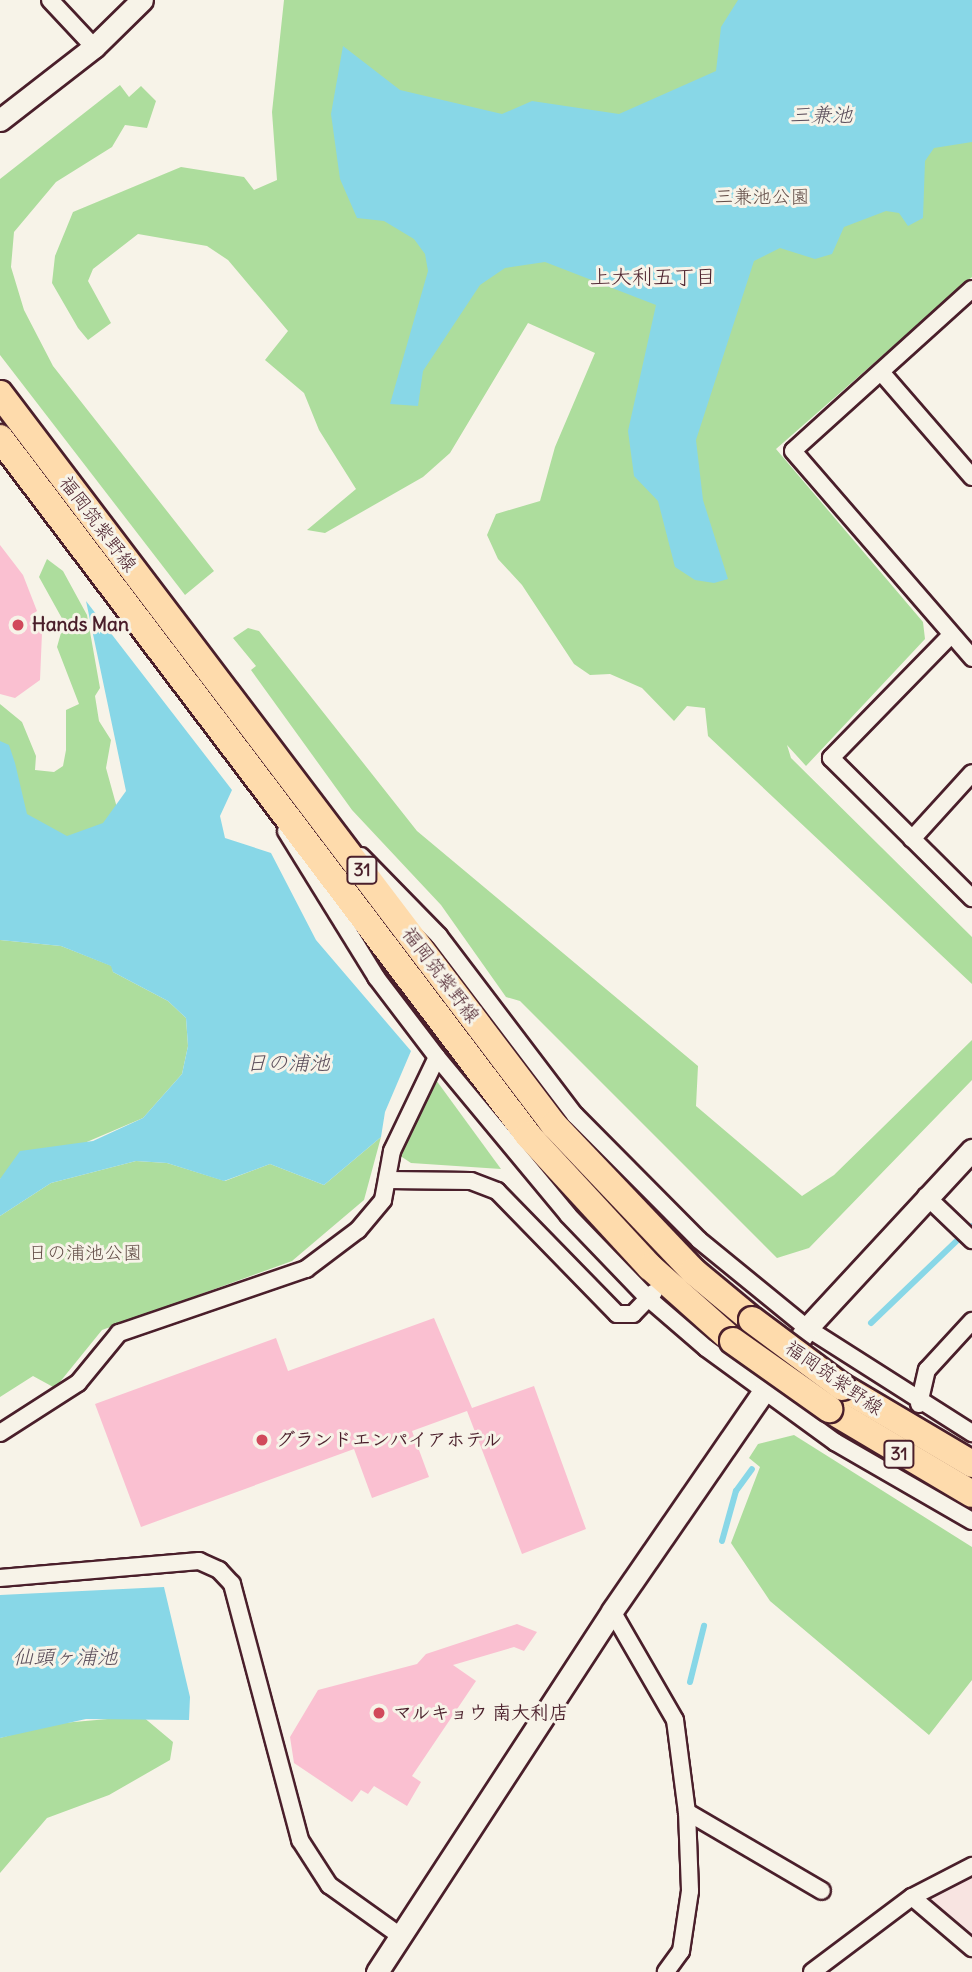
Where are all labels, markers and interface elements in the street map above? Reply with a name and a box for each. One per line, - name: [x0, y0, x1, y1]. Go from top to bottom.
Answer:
- water label: 三兼池: [790, 102, 852, 128]
- park label: 三兼池公園: [715, 186, 809, 208]
- district label: 上大利五丁目: [590, 264, 716, 290]
- street label: 福岡筑紫野線: [55, 472, 141, 576]
- place label: Hands Man: [32, 614, 129, 636]
- marker: Hands Man: [10, 617, 26, 633]
- road number: 31: [346, 856, 378, 884]
- street label: 福岡筑紫野線: [398, 923, 484, 1027]
- water label: 日の浦池: [246, 1050, 330, 1076]
- park label: 日の浦池公園: [28, 1242, 142, 1264]
- street label: 福岡筑紫野線: [781, 1336, 887, 1420]
- place label: グランドエンパイアホテル: [276, 1429, 504, 1451]
- marker: グランドエンパイアホテル: [254, 1432, 270, 1448]
- road number: 31: [883, 1440, 915, 1469]
- water label: 仙頭ヶ浦池: [13, 1644, 117, 1670]
- place label: マルキョウ 南大利店: [393, 1702, 569, 1724]
- marker: マルキョウ 南大利店: [371, 1705, 387, 1721]

